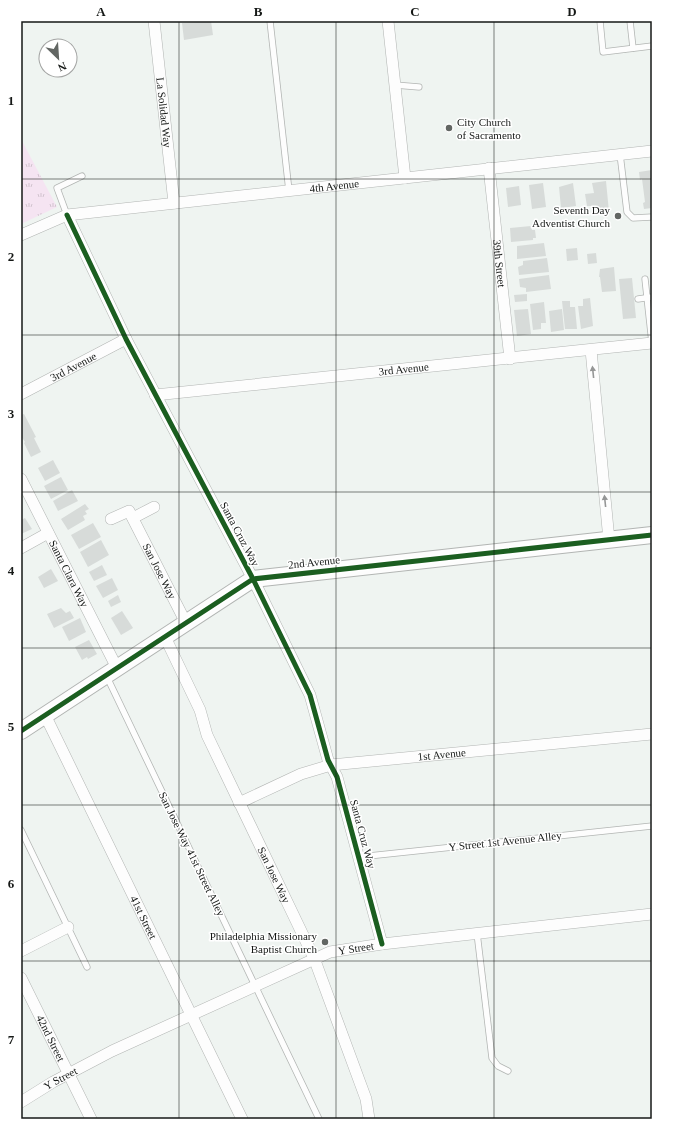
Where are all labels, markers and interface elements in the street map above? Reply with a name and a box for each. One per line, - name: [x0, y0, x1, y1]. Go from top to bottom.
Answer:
- text: A: [96, 4, 106, 19]
- text: B: [254, 4, 263, 19]
- text: C: [410, 4, 420, 19]
- text: D: [567, 4, 577, 19]
- north arrow: [38, 38, 78, 78]
- text: N: [56, 60, 68, 74]
- street label: La Solidad Way: [154, 77, 174, 149]
- text: 1: [8, 93, 14, 108]
- place label: City Church of Sacramento: [457, 116, 521, 141]
- marker: City Church of Sacramento: [444, 123, 454, 133]
- street label: 4th Avenue: [309, 177, 360, 194]
- place label: Seventh Day Adventist Church: [532, 204, 610, 229]
- marker: Seventh Day Adventist Church: [613, 211, 623, 221]
- street label: 39th Street: [491, 239, 508, 288]
- text: 2: [8, 249, 14, 264]
- street label: 3rd Avenue: [48, 350, 98, 384]
- street label: 3rd Avenue: [378, 360, 429, 378]
- one-way arrow: [590, 366, 596, 378]
- text: 3: [8, 406, 15, 421]
- one-way arrow: [602, 495, 609, 507]
- street label: Santa Cruz Way: [218, 500, 262, 569]
- street label: Santa Clara Way: [47, 538, 91, 609]
- street label: San Jose Way: [140, 541, 179, 601]
- street label: 2nd Avenue: [287, 553, 341, 571]
- text: 4: [8, 563, 15, 578]
- text: 5: [8, 719, 15, 734]
- street label: 1st Avenue: [417, 746, 467, 763]
- street label: San Jose Way 41st Street Alley: [157, 790, 228, 919]
- street label: Santa Cruz Way: [348, 798, 378, 870]
- street label: Y Street 1st Avenue Alley: [448, 829, 563, 853]
- street label: San Jose Way: [256, 845, 293, 905]
- text: 6: [8, 876, 15, 891]
- street label: 41st Street: [128, 894, 159, 941]
- place label: Philadelphia Missionary Baptist Church: [210, 930, 317, 955]
- marker: Philadelphia Missionary Baptist Church: [320, 937, 330, 947]
- street label: Y Street: [337, 939, 375, 957]
- street label: 42nd Street: [34, 1013, 67, 1063]
- text: 7: [8, 1032, 15, 1047]
- street label: Y Street: [42, 1064, 79, 1092]

